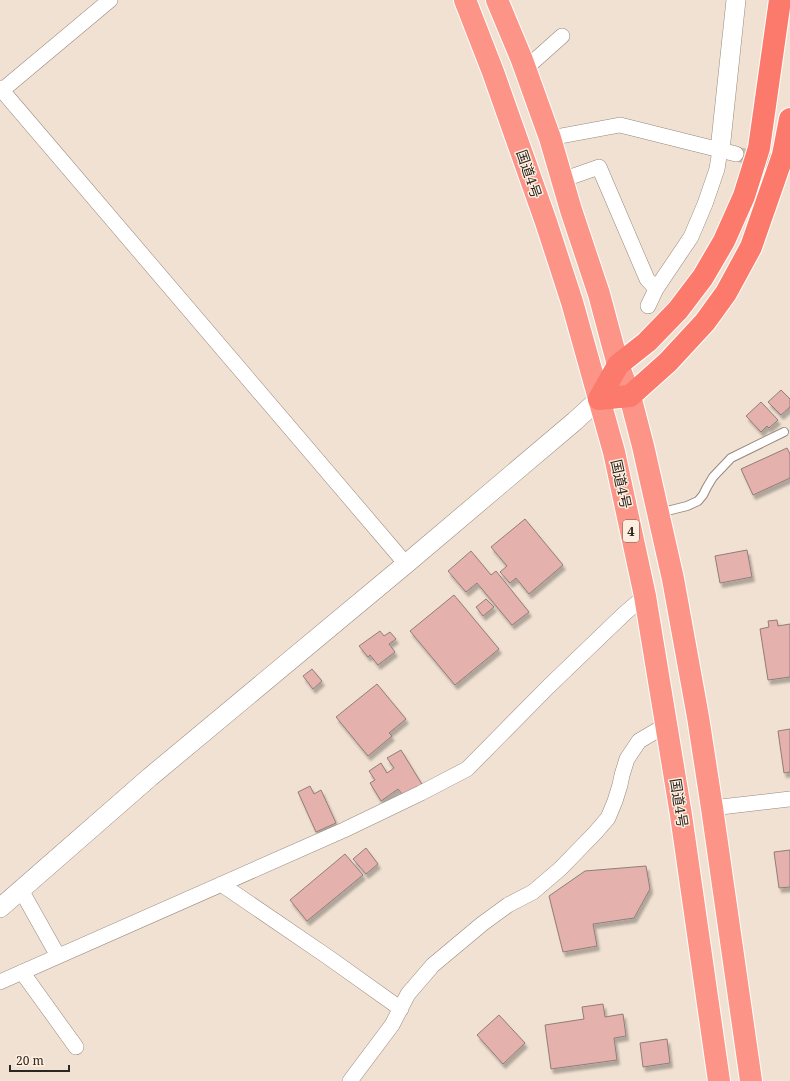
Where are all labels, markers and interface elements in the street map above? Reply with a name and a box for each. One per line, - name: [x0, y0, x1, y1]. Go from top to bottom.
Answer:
- street label: 国道4号: [512, 147, 547, 200]
- street label: 国道4号: [607, 458, 636, 510]
- road number: 4: [623, 520, 639, 542]
- street label: 国道4号: [666, 777, 693, 829]
- scale bar: [10, 1047, 69, 1073]
- text: 20 m: [16, 1052, 44, 1069]

